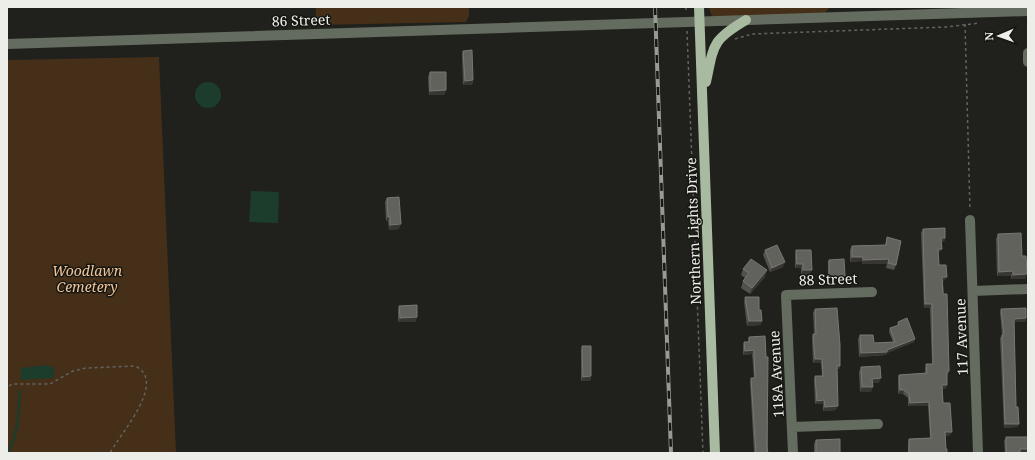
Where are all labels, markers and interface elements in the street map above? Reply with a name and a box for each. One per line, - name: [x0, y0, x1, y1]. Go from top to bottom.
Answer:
- street label: 86 Street: [272, 9, 331, 31]
- north arrow: [979, 16, 1019, 56]
- text: N: [981, 31, 996, 41]
- street label: Northern Lights Drive: [681, 157, 705, 305]
- park label: Woodlawn Cemetery: [52, 261, 123, 296]
- street label: 88 Street: [799, 268, 858, 290]
- street label: 117 Avenue: [950, 298, 972, 376]
- street label: 118A Avenue: [764, 330, 788, 418]

